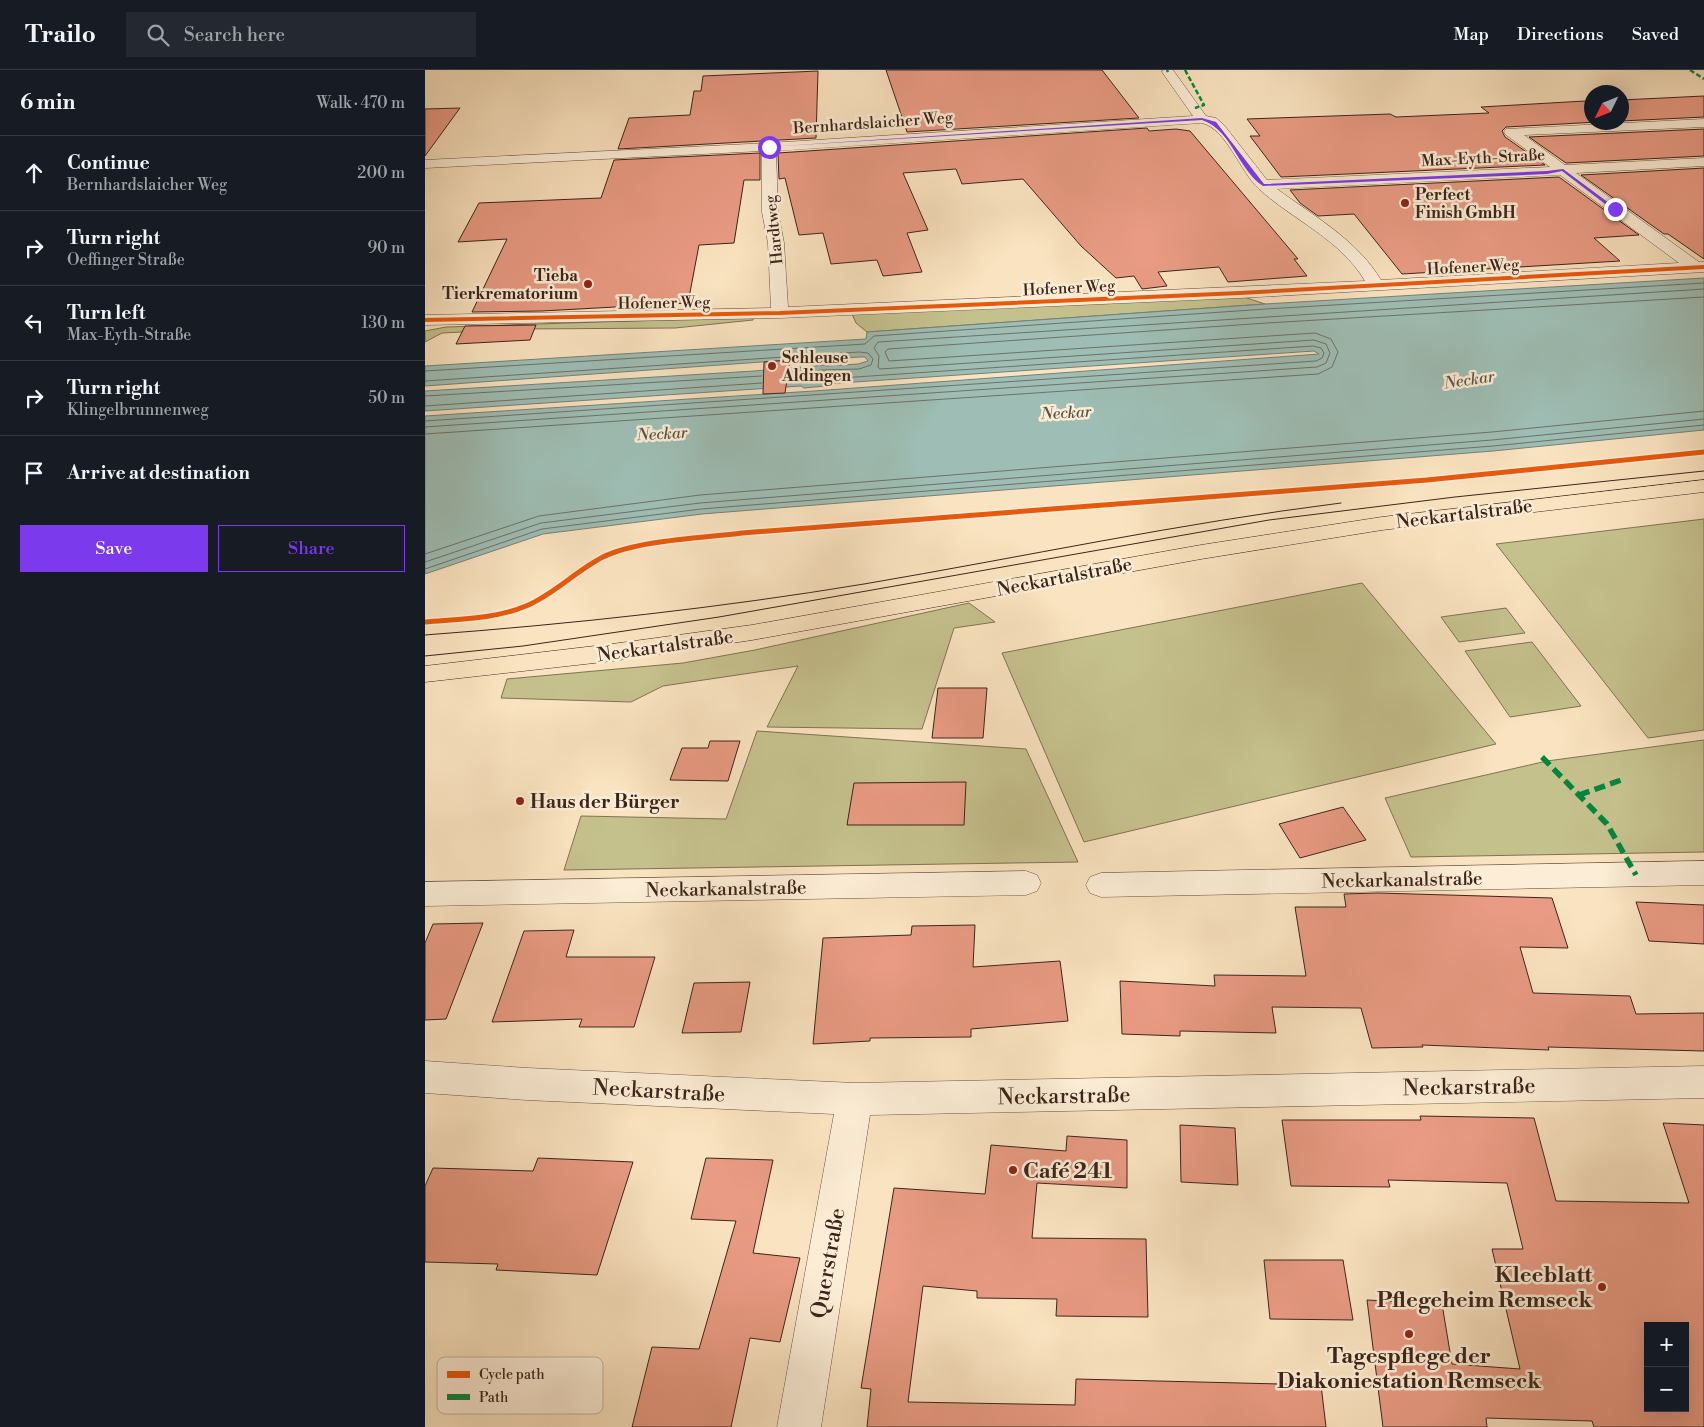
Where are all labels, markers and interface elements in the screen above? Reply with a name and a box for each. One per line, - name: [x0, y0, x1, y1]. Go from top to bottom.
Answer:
- search box: [126, 12, 476, 57]
- text: Trailo: [25, 20, 96, 50]
- icon: search: [144, 21, 172, 49]
- text: Search here: [184, 23, 285, 47]
- text: Map: [1453, 23, 1489, 46]
- text: Directions: [1517, 23, 1604, 46]
- text: Saved: [1632, 23, 1679, 46]
- north arrow: [1584, 85, 1629, 130]
- text: 6 min: [20, 90, 75, 116]
- text: Walk · 470 m: [317, 93, 405, 113]
- street label: Bernhardslaicher Weg: [791, 107, 954, 139]
- route start: [758, 136, 781, 159]
- street label: Max-Eyth-Straße: [1420, 145, 1546, 171]
- text: Continue: [67, 151, 150, 175]
- icon: ahead: [20, 159, 48, 187]
- text: 200 m: [357, 163, 405, 183]
- text: Bernhardslaicher Weg: [67, 175, 227, 195]
- place label: Perfect Finish GmbH: [1415, 185, 1516, 223]
- street label: Hardtweg: [760, 193, 788, 266]
- marker: Perfect Finish GmbH: [1399, 197, 1411, 209]
- route end: [1604, 198, 1627, 221]
- text: Turn right: [67, 226, 160, 250]
- icon: right: [20, 234, 48, 262]
- text: 90 m: [367, 238, 405, 258]
- text: Oeffinger Straße: [67, 250, 185, 270]
- street label: Hofener Weg: [1426, 255, 1521, 279]
- place label: Tieba Tierkrematorium: [442, 266, 578, 304]
- street label: Hofener Weg: [1022, 276, 1117, 300]
- marker: Tieba Tierkrematorium: [582, 278, 594, 290]
- street label: Hofener Weg: [617, 292, 711, 314]
- text: Turn left: [67, 301, 146, 325]
- icon: left: [20, 309, 48, 337]
- text: 130 m: [361, 313, 405, 333]
- text: Max-Eyth-Straße: [67, 325, 191, 345]
- place label: Schleuse Aldingen: [781, 348, 851, 386]
- marker: Schleuse Aldingen: [766, 360, 778, 372]
- water label: Neckar: [1442, 366, 1497, 394]
- text: Turn right: [67, 376, 160, 400]
- icon: right: [20, 384, 48, 412]
- text: 50 m: [368, 388, 405, 408]
- text: Klingelbrunnenweg: [67, 400, 209, 420]
- water label: Neckar: [1039, 402, 1093, 424]
- water label: Neckar: [635, 423, 689, 445]
- icon: arrive: [20, 459, 48, 487]
- text: Arrive at destination: [67, 461, 250, 485]
- street label: Neckartalstraße: [1394, 494, 1534, 534]
- button: Save: [20, 525, 208, 572]
- button: Share: [218, 525, 405, 572]
- street label: Neckartalstraße: [994, 552, 1134, 602]
- street label: Neckartalstraße: [595, 625, 735, 667]
- place label: Haus der Bürger: [530, 790, 680, 814]
- marker: Haus der Bürger: [514, 795, 526, 807]
- street label: Neckarkanalstraße: [1321, 867, 1483, 893]
- street label: Neckarkanalstraße: [645, 876, 807, 902]
- street label: Neckarstraße: [1402, 1073, 1536, 1102]
- street label: Neckarstraße: [592, 1075, 726, 1108]
- street label: Neckarstraße: [997, 1082, 1131, 1111]
- place label: Café 241: [1023, 1158, 1113, 1185]
- marker: Café 241: [1007, 1164, 1019, 1176]
- street label: Querstraße: [805, 1206, 851, 1321]
- place label: Kleeblatt Pflegeheim Remseck: [1377, 1262, 1592, 1314]
- marker: Kleeblatt Pflegeheim Remseck: [1596, 1281, 1608, 1293]
- map controls: [1644, 1322, 1689, 1412]
- button: +: [1644, 1322, 1689, 1367]
- marker: Tagespflege der Diakoniestation Remseck: [1403, 1328, 1415, 1340]
- place label: Tagespflege der Diakoniestation Remseck: [1277, 1343, 1541, 1395]
- legend: [437, 1357, 603, 1414]
- text: Cycle path: [479, 1366, 545, 1384]
- button: −: [1644, 1367, 1689, 1412]
- text: Path: [479, 1389, 509, 1407]

